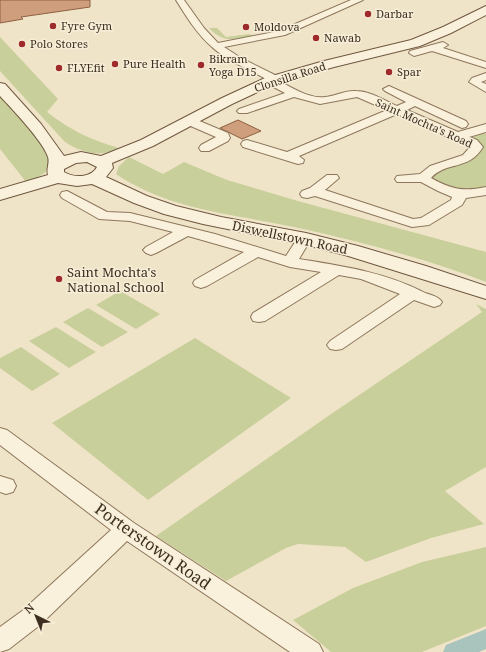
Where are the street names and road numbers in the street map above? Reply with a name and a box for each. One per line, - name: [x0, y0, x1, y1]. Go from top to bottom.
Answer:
- street label: Clonsilla Road: [252, 58, 328, 95]
- street label: Saint Mochta's Road: [373, 94, 475, 151]
- street label: Diswellstown Road: [230, 216, 350, 258]
- street label: Porterstown Road: [91, 498, 216, 594]

